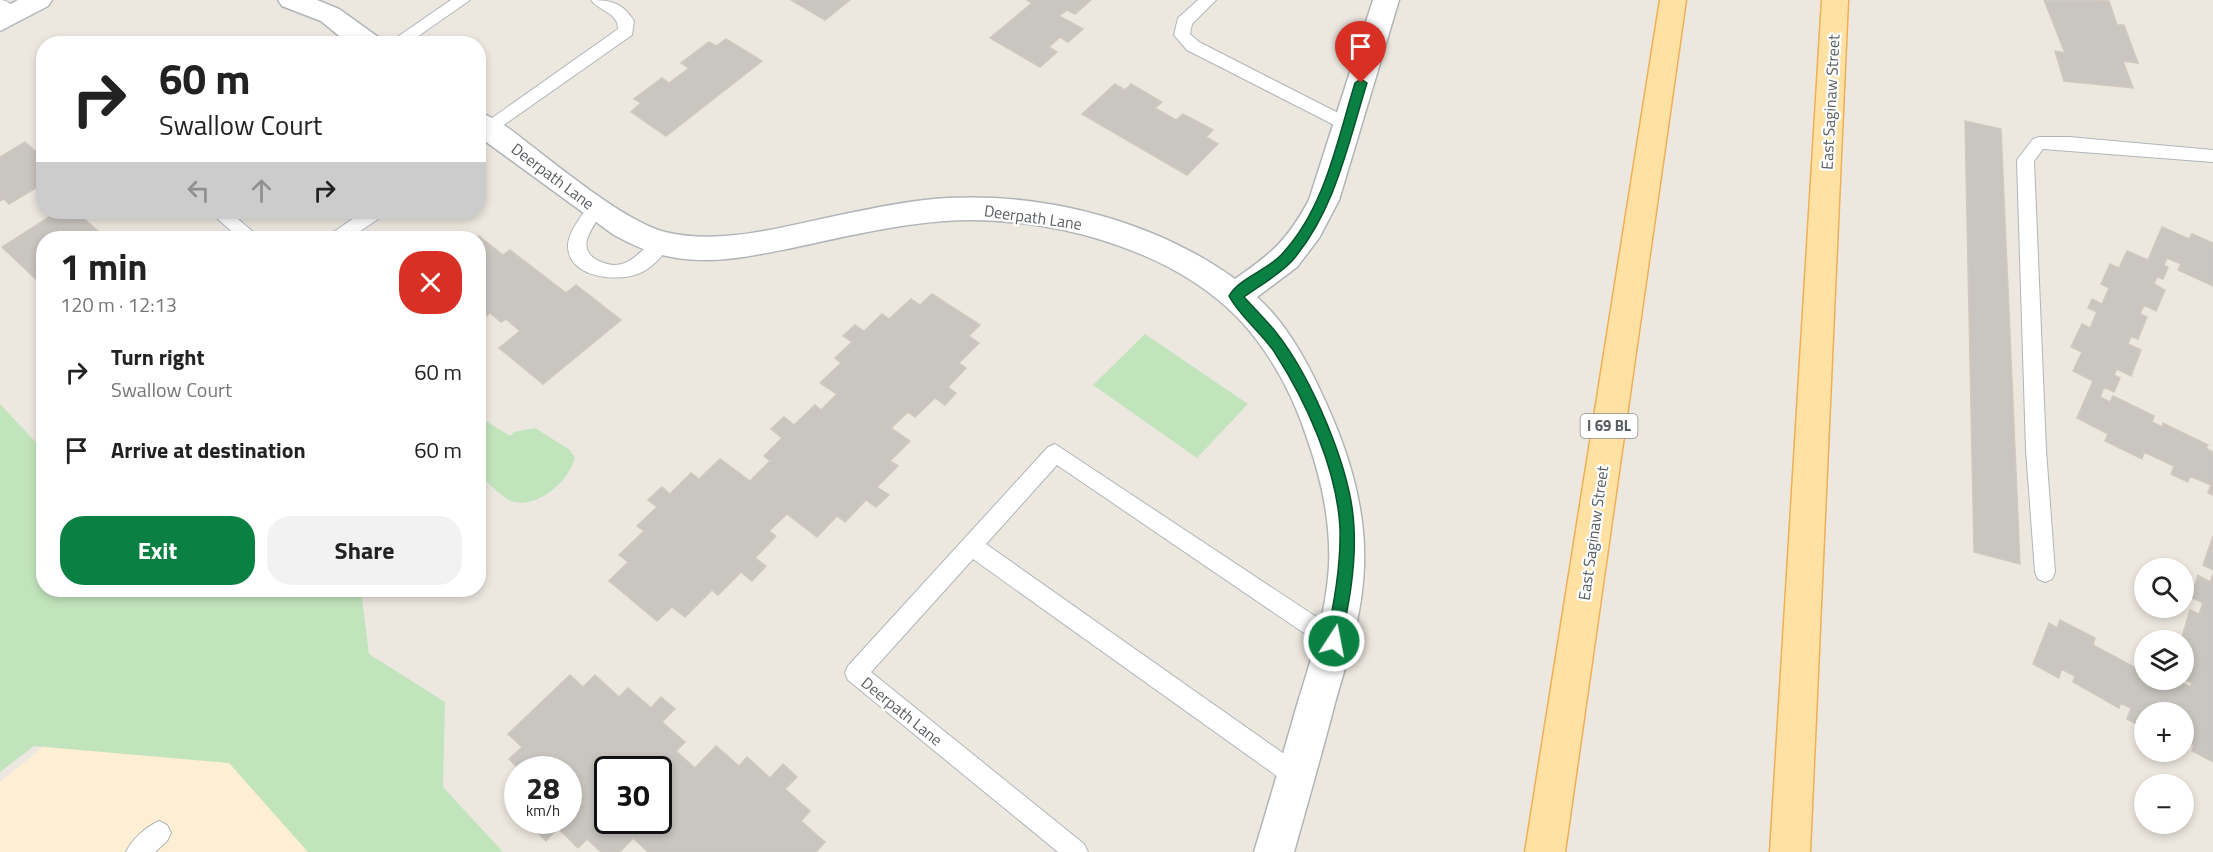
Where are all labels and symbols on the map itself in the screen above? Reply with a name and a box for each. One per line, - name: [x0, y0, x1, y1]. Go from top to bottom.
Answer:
- pin: [1335, 21, 1386, 83]
- street label: East Saginaw Street: [1814, 33, 1846, 170]
- street label: Deerpath Lane: [506, 137, 600, 215]
- street label: Deerpath Lane: [983, 198, 1083, 236]
- road number: I 69 BL: [1580, 414, 1638, 438]
- street label: East Saginaw Street: [1572, 464, 1614, 602]
- position arrow: [1302, 609, 1366, 673]
- street label: Deerpath Lane: [856, 671, 948, 751]
- speed limit sign: 30: [594, 756, 672, 834]

